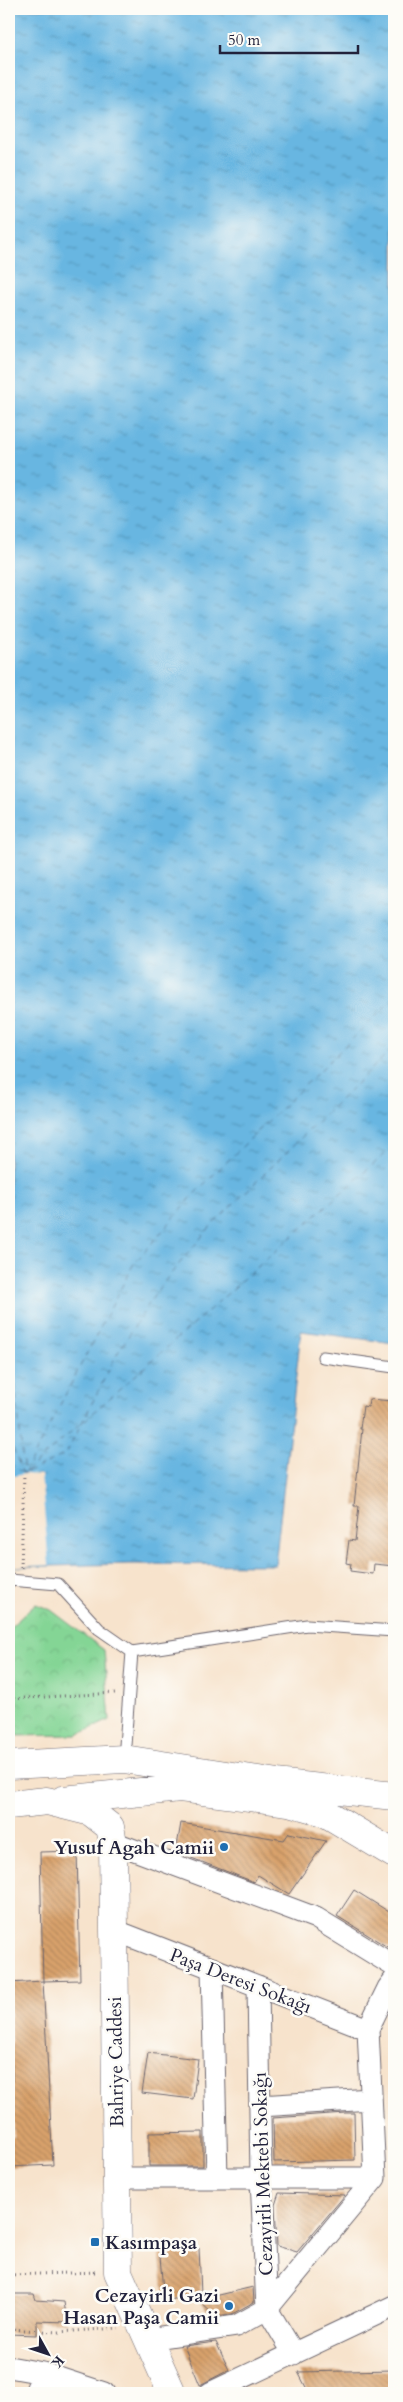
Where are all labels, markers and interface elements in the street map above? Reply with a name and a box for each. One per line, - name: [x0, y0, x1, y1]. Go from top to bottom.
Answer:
- scale bar: [220, 22, 358, 54]
- text: 50 m: [228, 30, 260, 50]
- place label: Yusuf Agah Camii: [53, 1835, 214, 1861]
- marker: Yusuf Agah Camii: [218, 1841, 230, 1853]
- street label: Paşa Deresi Sokağı: [166, 1942, 315, 2020]
- street label: Bahriye Caddesi: [102, 1996, 130, 2128]
- street label: Cezayirli Mektebi Sokağı: [246, 2072, 280, 2276]
- place label: Kasımpaşa: [105, 2230, 198, 2256]
- marker: Kasımpaşa: [89, 2236, 101, 2248]
- place label: Cezayirli Gazi Hasan Paşa Camii: [63, 2283, 219, 2331]
- marker: Cezayirli Gazi Hasan Paşa Camii: [223, 2300, 235, 2312]
- north arrow: [22, 2330, 72, 2380]
- text: K: [46, 2352, 68, 2373]

